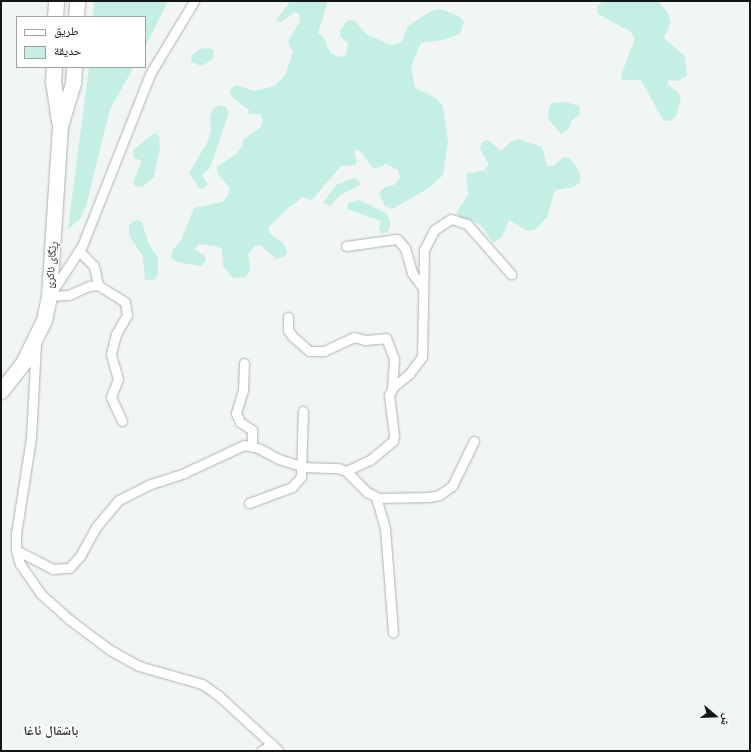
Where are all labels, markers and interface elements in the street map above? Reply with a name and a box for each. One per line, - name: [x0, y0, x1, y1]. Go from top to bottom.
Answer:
- legend: [16, 16, 146, 68]
- text: طريق: [54, 23, 79, 38]
- text: حديقة: [54, 43, 82, 58]
- street label: ڕێگای ئاکرێ: [43, 241, 59, 289]
- north arrow: [695, 696, 735, 736]
- text: ش: [718, 712, 735, 728]
- district label: باشقال ئاغا: [24, 722, 78, 738]

